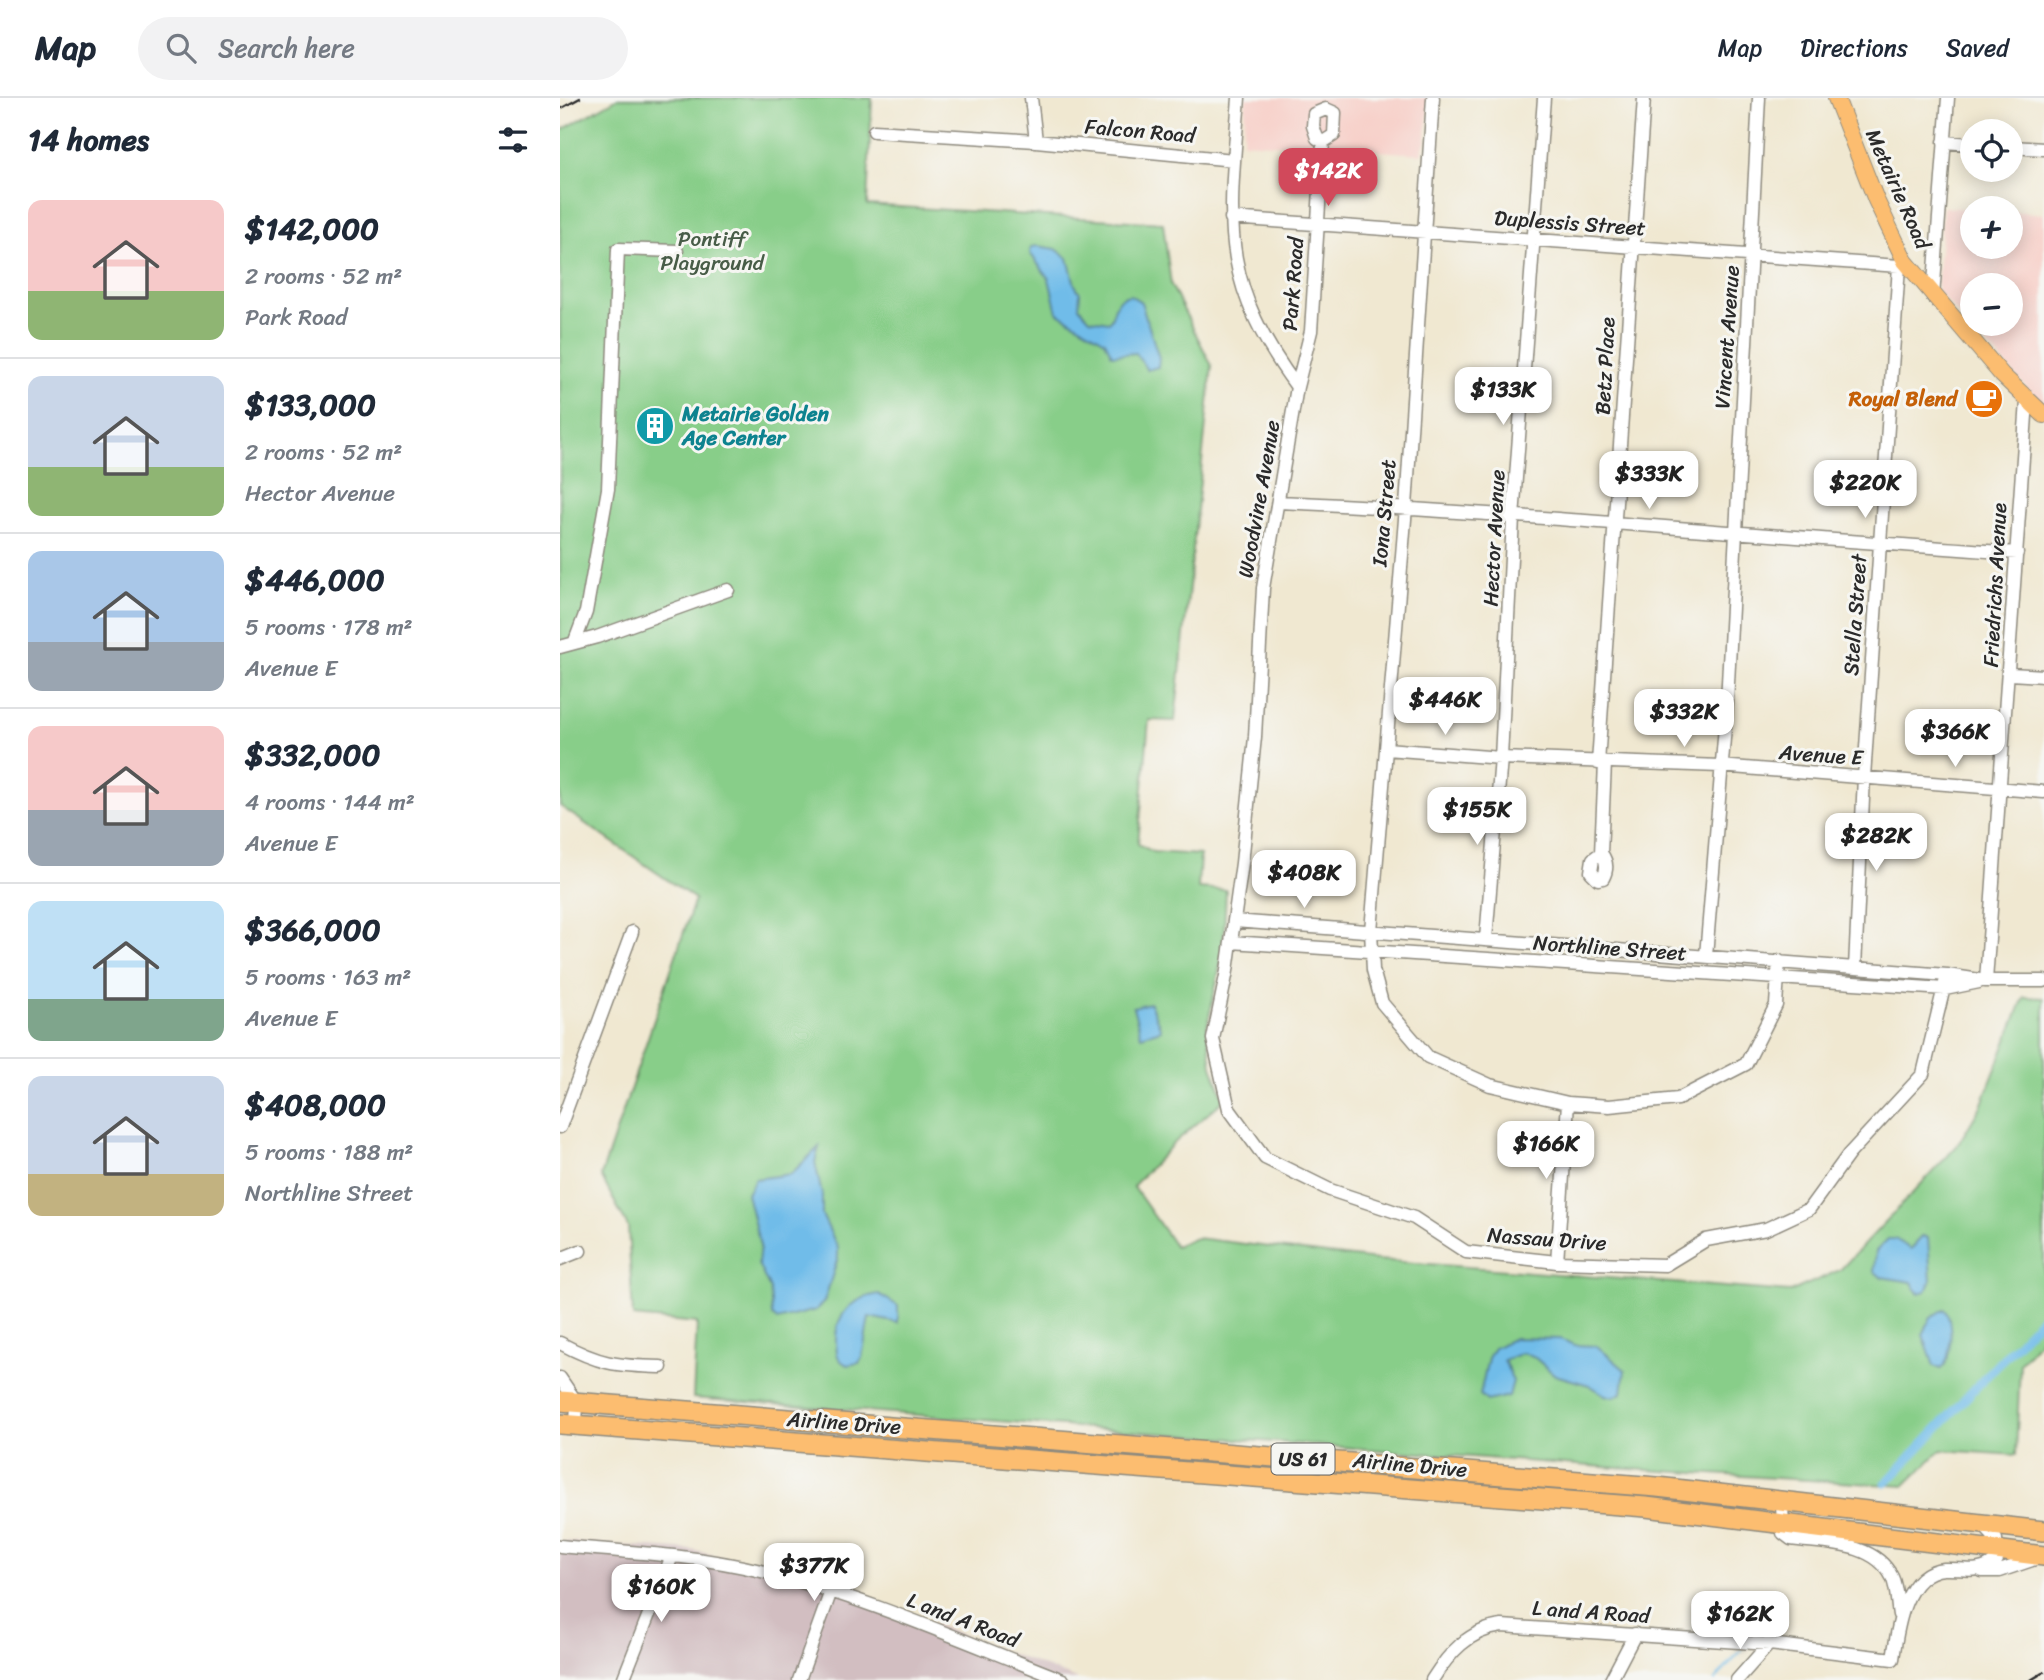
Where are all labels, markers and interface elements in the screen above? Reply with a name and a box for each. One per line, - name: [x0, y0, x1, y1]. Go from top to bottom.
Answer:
- search box: [138, 17, 628, 80]
- text: Map: [35, 19, 96, 77]
- text: Search here: [218, 25, 355, 71]
- text: Map: [1718, 27, 1762, 69]
- text: Directions: [1800, 27, 1908, 69]
- text: Saved: [1946, 27, 2009, 69]
- icon: search: [162, 29, 200, 67]
- street label: Falcon Road: [1083, 107, 1199, 155]
- text: 14 homes: [28, 113, 149, 167]
- map controls: [1960, 119, 2023, 336]
- button: locate: [1960, 119, 2023, 182]
- icon: filters: [494, 121, 532, 159]
- street label: Metairie Road: [1854, 122, 1942, 257]
- pin: $142K: [1279, 148, 1377, 208]
- text: $142K: [1295, 150, 1361, 191]
- button: +: [1960, 196, 2023, 259]
- street label: Duplessis Street: [1493, 199, 1647, 247]
- text: $142,000: [245, 202, 379, 256]
- park label: Pontiff Playground: [660, 220, 766, 282]
- icon: home: [84, 228, 168, 312]
- street label: Park Road: [1271, 234, 1315, 332]
- text: 2 rooms · 52 m²: [245, 256, 402, 297]
- street label: Vincent Avenue: [1703, 264, 1751, 410]
- button: −: [1960, 273, 2023, 336]
- text: Park Road: [245, 297, 347, 338]
- street label: Betz Place: [1583, 316, 1627, 416]
- pin: $133K: [1454, 368, 1552, 427]
- text: $133K: [1471, 369, 1535, 410]
- text: $133,000: [245, 378, 376, 432]
- cafe icon: Royal Blend: [1963, 378, 2005, 420]
- place label: Royal Blend: [1848, 380, 1959, 418]
- place label: Metairie Golden Age Center: [681, 395, 829, 457]
- icon: home: [84, 404, 168, 488]
- building icon: Metairie Golden Age Center: [634, 405, 676, 447]
- street label: Woodvine Avenue: [1226, 417, 1292, 581]
- text: 2 rooms · 52 m²: [245, 432, 402, 473]
- pin: $333K: [1600, 452, 1698, 511]
- text: $333K: [1615, 453, 1683, 494]
- street label: Iona Street: [1360, 458, 1408, 569]
- pin: $220K: [1816, 460, 1914, 520]
- text: $220K: [1830, 462, 1900, 503]
- street label: Hector Avenue: [1471, 468, 1517, 607]
- text: Hector Avenue: [245, 473, 395, 514]
- street label: Friedrichs Avenue: [1972, 502, 2018, 668]
- street label: Stella Street: [1832, 552, 1878, 677]
- text: $446,000: [245, 553, 385, 607]
- icon: home: [84, 579, 168, 663]
- text: 5 rooms · 178 m²: [245, 607, 413, 648]
- text: Avenue E: [245, 648, 337, 689]
- pin: $446K: [1396, 678, 1494, 737]
- text: $446K: [1409, 679, 1481, 720]
- pin: $332K: [1635, 690, 1733, 749]
- text: $332K: [1650, 691, 1718, 732]
- pin: $366K: [1906, 710, 2004, 769]
- text: $366K: [1921, 711, 1989, 752]
- text: $332,000: [245, 728, 380, 782]
- street label: Avenue E: [1777, 733, 1866, 777]
- icon: home: [84, 754, 168, 838]
- text: 4 rooms · 144 m²: [245, 782, 415, 823]
- pin: $155K: [1428, 788, 1526, 847]
- text: $155K: [1443, 789, 1511, 830]
- pin: $282K: [1827, 814, 1925, 873]
- text: $282K: [1841, 815, 1911, 856]
- text: Avenue E: [245, 823, 337, 864]
- pin: $408K: [1255, 850, 1353, 910]
- text: $408K: [1268, 852, 1340, 893]
- text: $366,000: [245, 903, 381, 957]
- street label: Northline Street: [1532, 924, 1688, 972]
- icon: home: [84, 929, 168, 1013]
- text: 5 rooms · 163 m²: [245, 957, 411, 998]
- text: Avenue E: [245, 998, 337, 1039]
- text: $408,000: [245, 1078, 386, 1132]
- icon: home: [84, 1104, 168, 1188]
- pin: $166K: [1497, 1122, 1595, 1181]
- text: $166K: [1513, 1123, 1579, 1164]
- text: 5 rooms · 188 m²: [245, 1132, 413, 1173]
- text: Northline Street: [245, 1173, 413, 1214]
- street label: Nassau Drive: [1486, 1216, 1608, 1262]
- street label: Airline Drive: [785, 1400, 903, 1446]
- street label: Airline Drive: [1350, 1441, 1469, 1489]
- road number: US 61: [1272, 1443, 1334, 1474]
- pin: $377K: [765, 1544, 863, 1603]
- text: $377K: [780, 1545, 848, 1586]
- pin: $160K: [612, 1564, 710, 1624]
- text: $160K: [628, 1566, 694, 1607]
- street label: L and A Road: [901, 1581, 1027, 1660]
- street label: L and A Road: [1531, 1589, 1653, 1635]
- pin: $162K: [1691, 1592, 1789, 1651]
- text: $162K: [1707, 1593, 1773, 1634]

